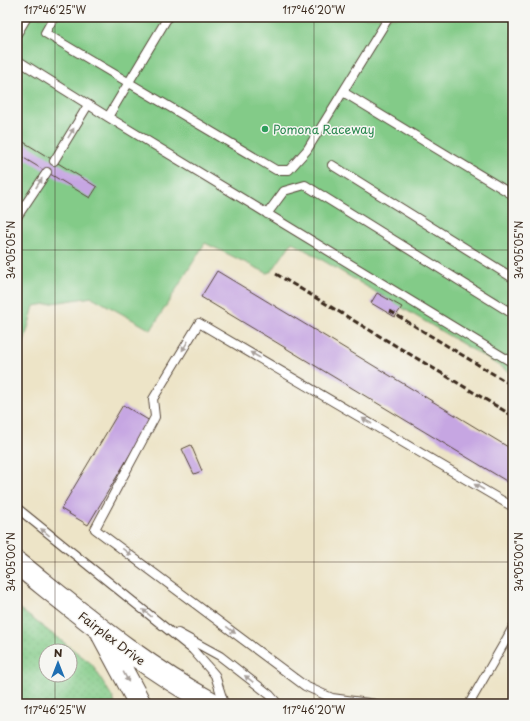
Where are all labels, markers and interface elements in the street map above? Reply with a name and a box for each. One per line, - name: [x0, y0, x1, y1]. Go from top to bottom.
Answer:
- text: 117°46'25"W: [24, 2, 87, 17]
- text: 117°46'20"W: [283, 2, 346, 17]
- place label: Pomona Raceway: [273, 120, 375, 138]
- marker: Pomona Raceway: [260, 124, 270, 134]
- one-way arrow: [67, 128, 75, 138]
- one-way arrow: [36, 177, 43, 189]
- text: 34°05'05"N: [3, 221, 18, 279]
- text: 34°05'05"N: [511, 221, 526, 279]
- one-way arrow: [181, 341, 189, 351]
- one-way arrow: [249, 352, 261, 359]
- one-way arrow: [361, 418, 373, 425]
- one-way arrow: [474, 483, 484, 491]
- one-way arrow: [40, 527, 51, 536]
- text: 34°05'00"N: [3, 532, 18, 592]
- text: 34°05'00"N: [511, 532, 526, 592]
- one-way arrow: [121, 548, 132, 556]
- street label: Fairplex Drive: [75, 607, 149, 669]
- one-way arrow: [141, 609, 152, 617]
- one-way arrow: [225, 626, 236, 634]
- north arrow: [38, 643, 78, 683]
- text: N: [54, 644, 63, 661]
- one-way arrow: [122, 671, 129, 683]
- one-way arrow: [243, 675, 254, 683]
- text: 117°46'25"W: [24, 702, 87, 717]
- text: 117°46'20"W: [283, 702, 346, 717]

